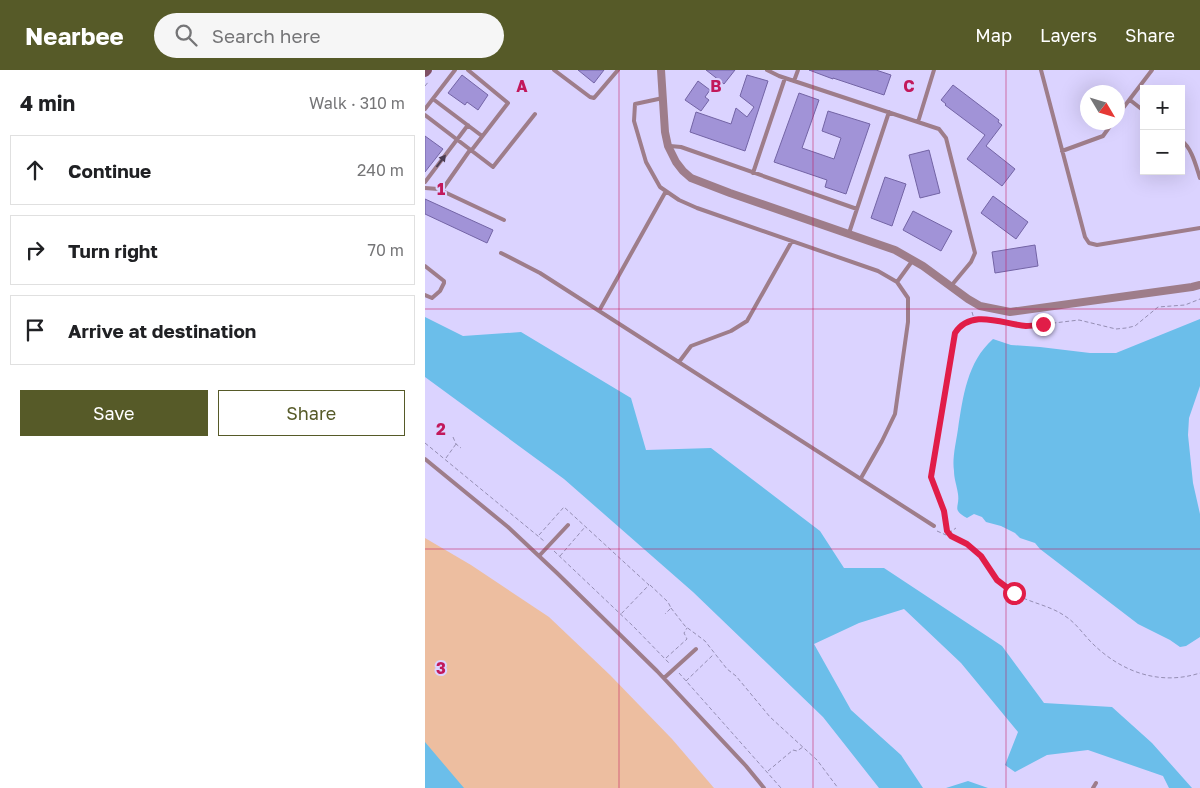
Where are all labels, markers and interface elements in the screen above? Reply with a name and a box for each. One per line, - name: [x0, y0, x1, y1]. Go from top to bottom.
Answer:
- search box: [154, 13, 504, 58]
- text: Nearbee: [25, 21, 124, 50]
- icon: search: [172, 21, 200, 49]
- text: Search here: [212, 24, 321, 47]
- text: Map: [975, 24, 1012, 46]
- text: Layers: [1040, 24, 1097, 46]
- text: Share: [1125, 24, 1175, 46]
- text: A: [516, 76, 528, 96]
- text: B: [710, 76, 722, 96]
- text: C: [903, 76, 915, 96]
- north arrow: [1080, 85, 1125, 130]
- map controls: [1140, 85, 1185, 175]
- button: +: [1140, 85, 1185, 130]
- text: 4 min: [20, 90, 75, 116]
- text: Walk · 310 m: [309, 93, 405, 113]
- button: −: [1140, 130, 1185, 175]
- one-way arrow: [436, 154, 446, 168]
- icon: ahead: [21, 156, 49, 184]
- text: Continue: [68, 159, 151, 182]
- text: 240 m: [357, 160, 404, 180]
- text: 1: [437, 179, 445, 199]
- icon: right: [21, 236, 49, 264]
- text: Turn right: [68, 239, 158, 262]
- text: 70 m: [367, 240, 404, 260]
- route end: [1032, 313, 1055, 336]
- icon: arrive: [21, 316, 49, 344]
- text: Arrive at destination: [68, 319, 256, 342]
- button: Save: [20, 390, 208, 436]
- button: Share: [218, 390, 405, 436]
- text: 2: [436, 419, 446, 439]
- route start: [1003, 582, 1026, 605]
- text: 3: [436, 658, 446, 678]

